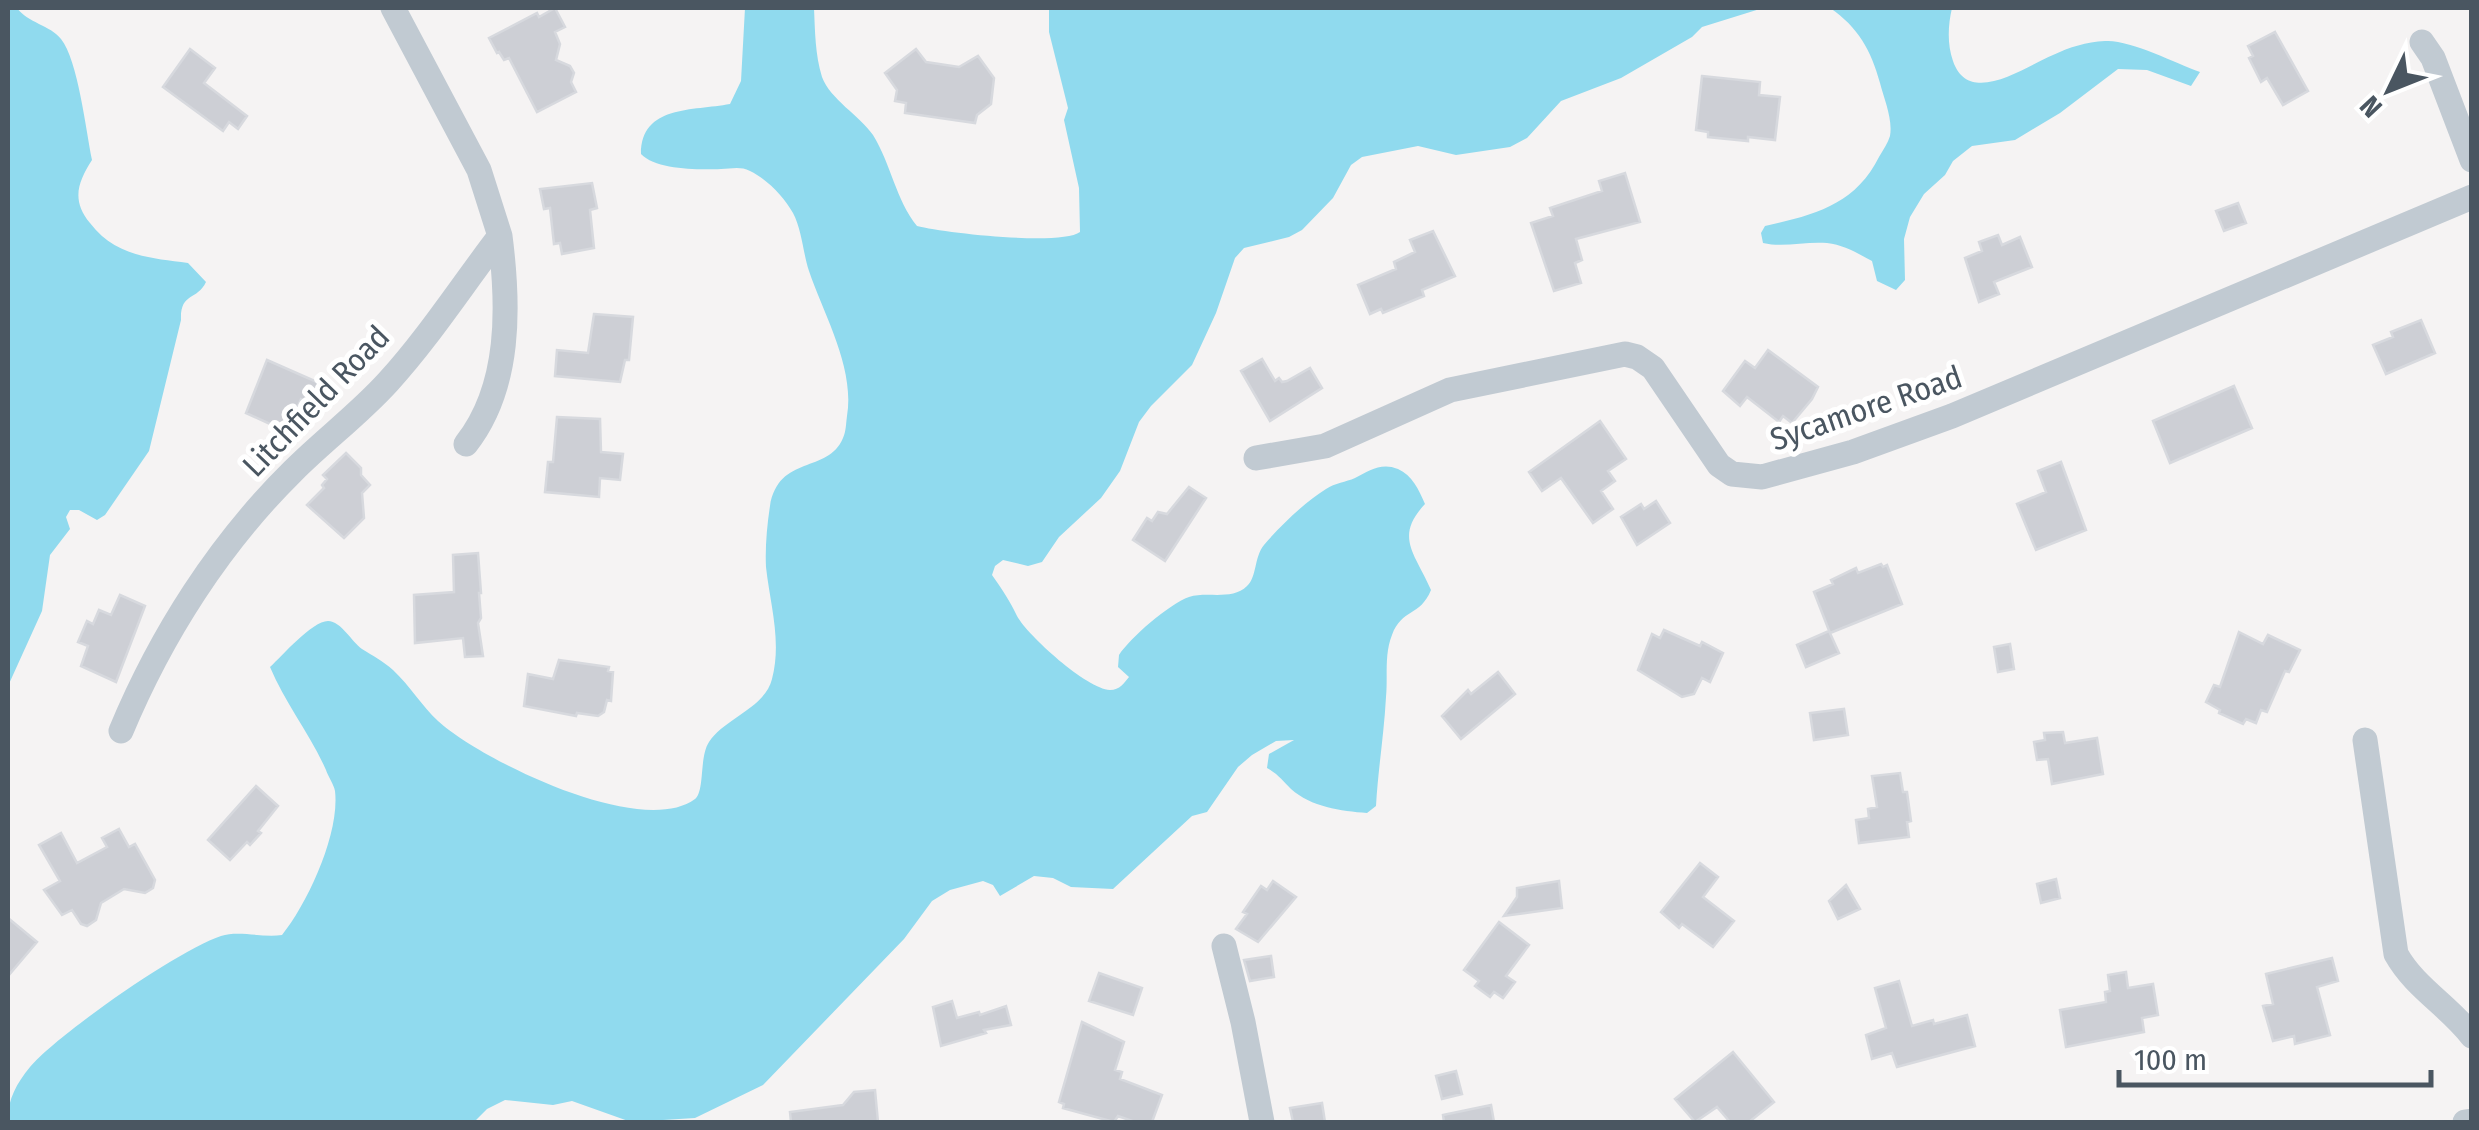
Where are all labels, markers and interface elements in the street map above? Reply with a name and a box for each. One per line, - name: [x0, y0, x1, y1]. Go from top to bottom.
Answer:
- north arrow: [2339, 40, 2439, 140]
- text: N: [2353, 89, 2389, 124]
- street label: Litchfield Road: [235, 318, 397, 484]
- street label: Sycamore Road: [1765, 357, 1967, 459]
- scale bar: [2119, 1025, 2432, 1087]
- text: 100 m: [2134, 1042, 2207, 1078]

